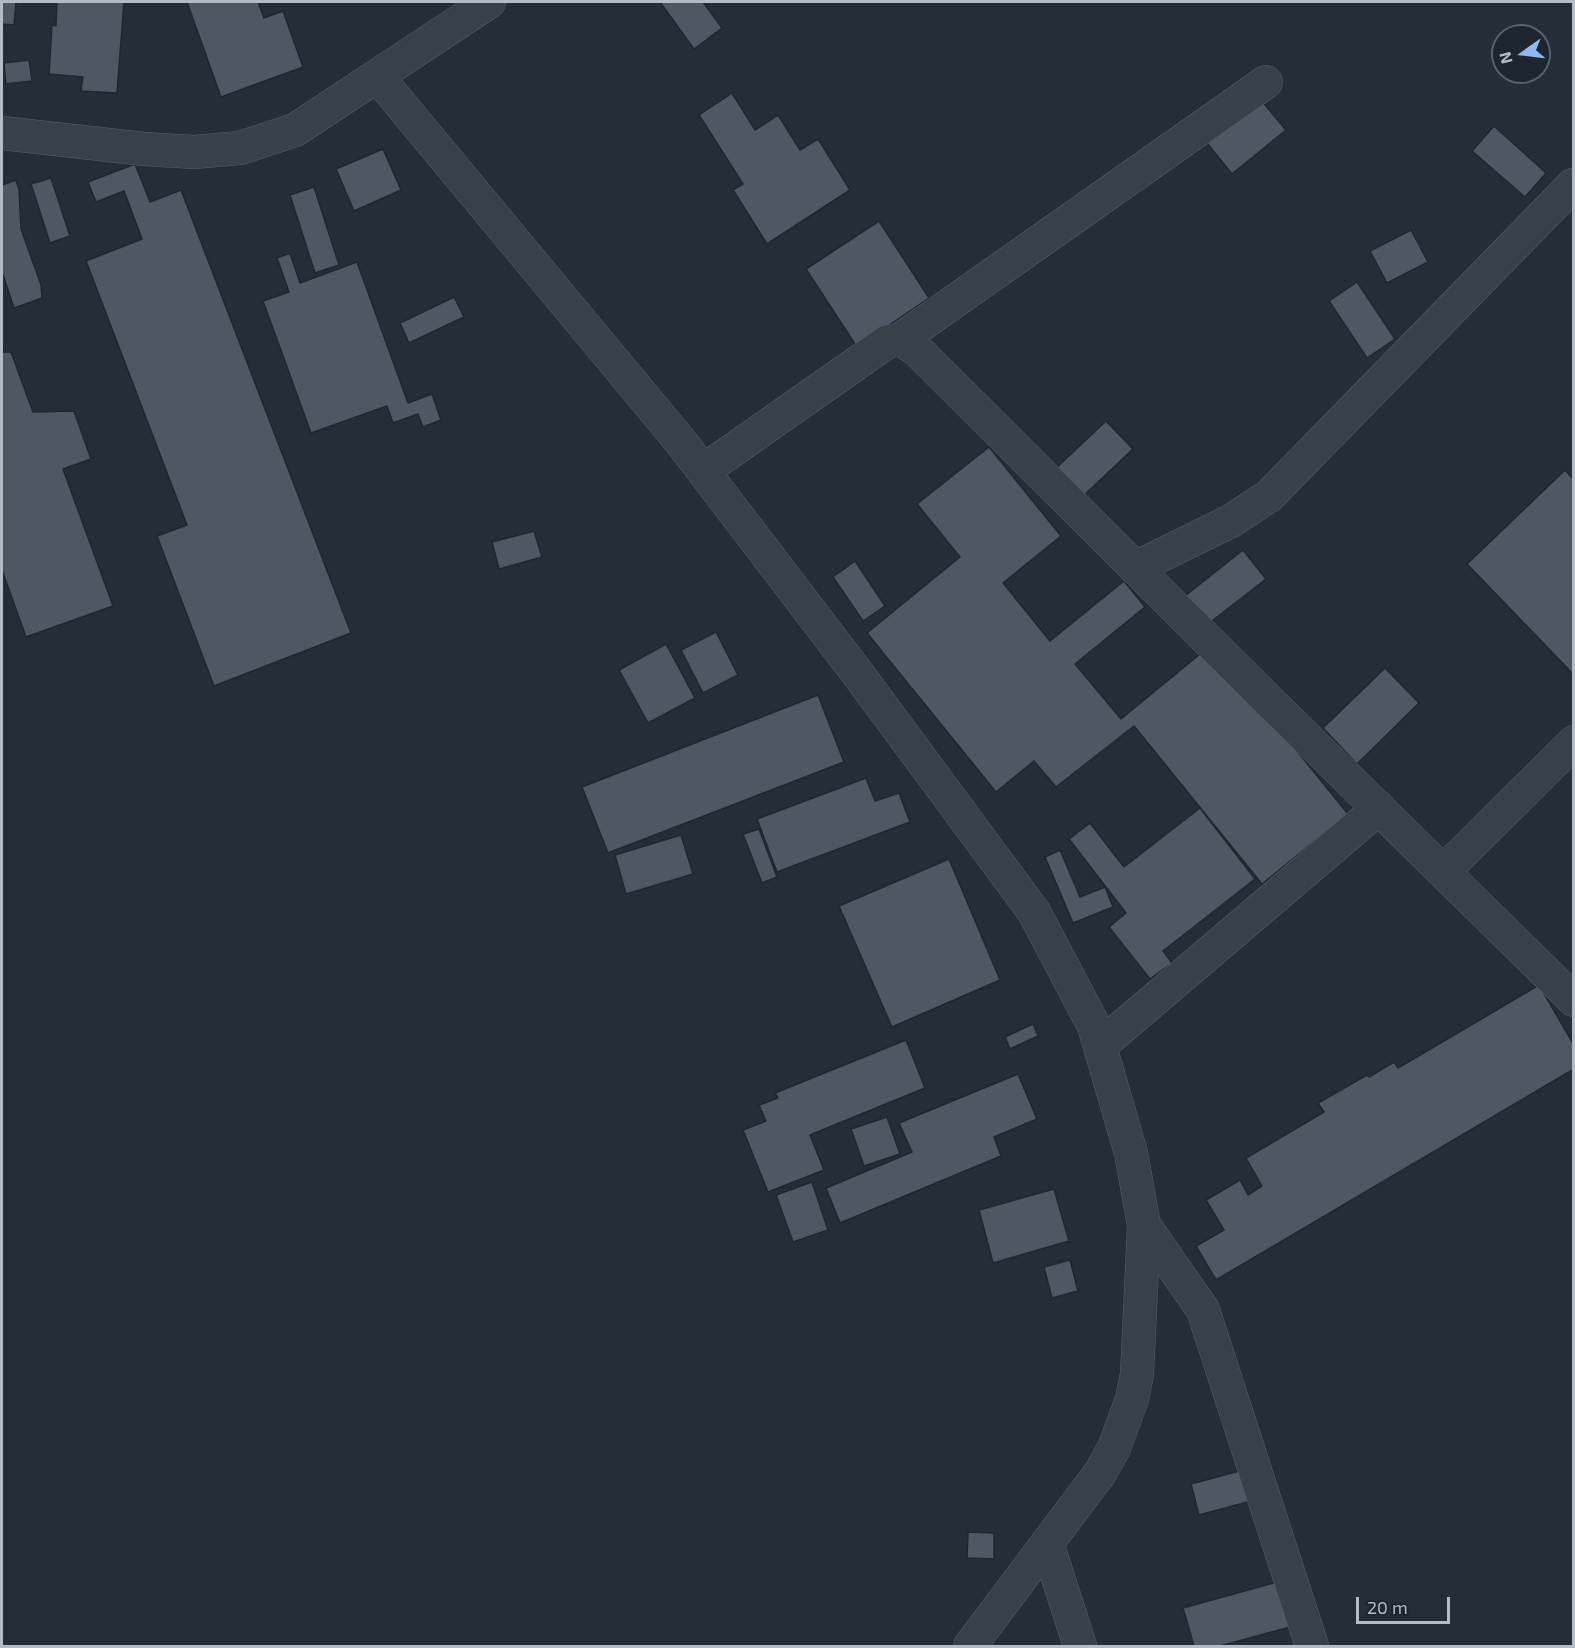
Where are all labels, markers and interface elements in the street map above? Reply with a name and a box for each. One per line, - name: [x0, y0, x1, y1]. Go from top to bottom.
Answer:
- north arrow: [1491, 24, 1551, 84]
- text: N: [1494, 50, 1516, 66]
- scale bar: [1359, 1585, 1454, 1623]
- text: 20 m: [1367, 1596, 1408, 1618]

